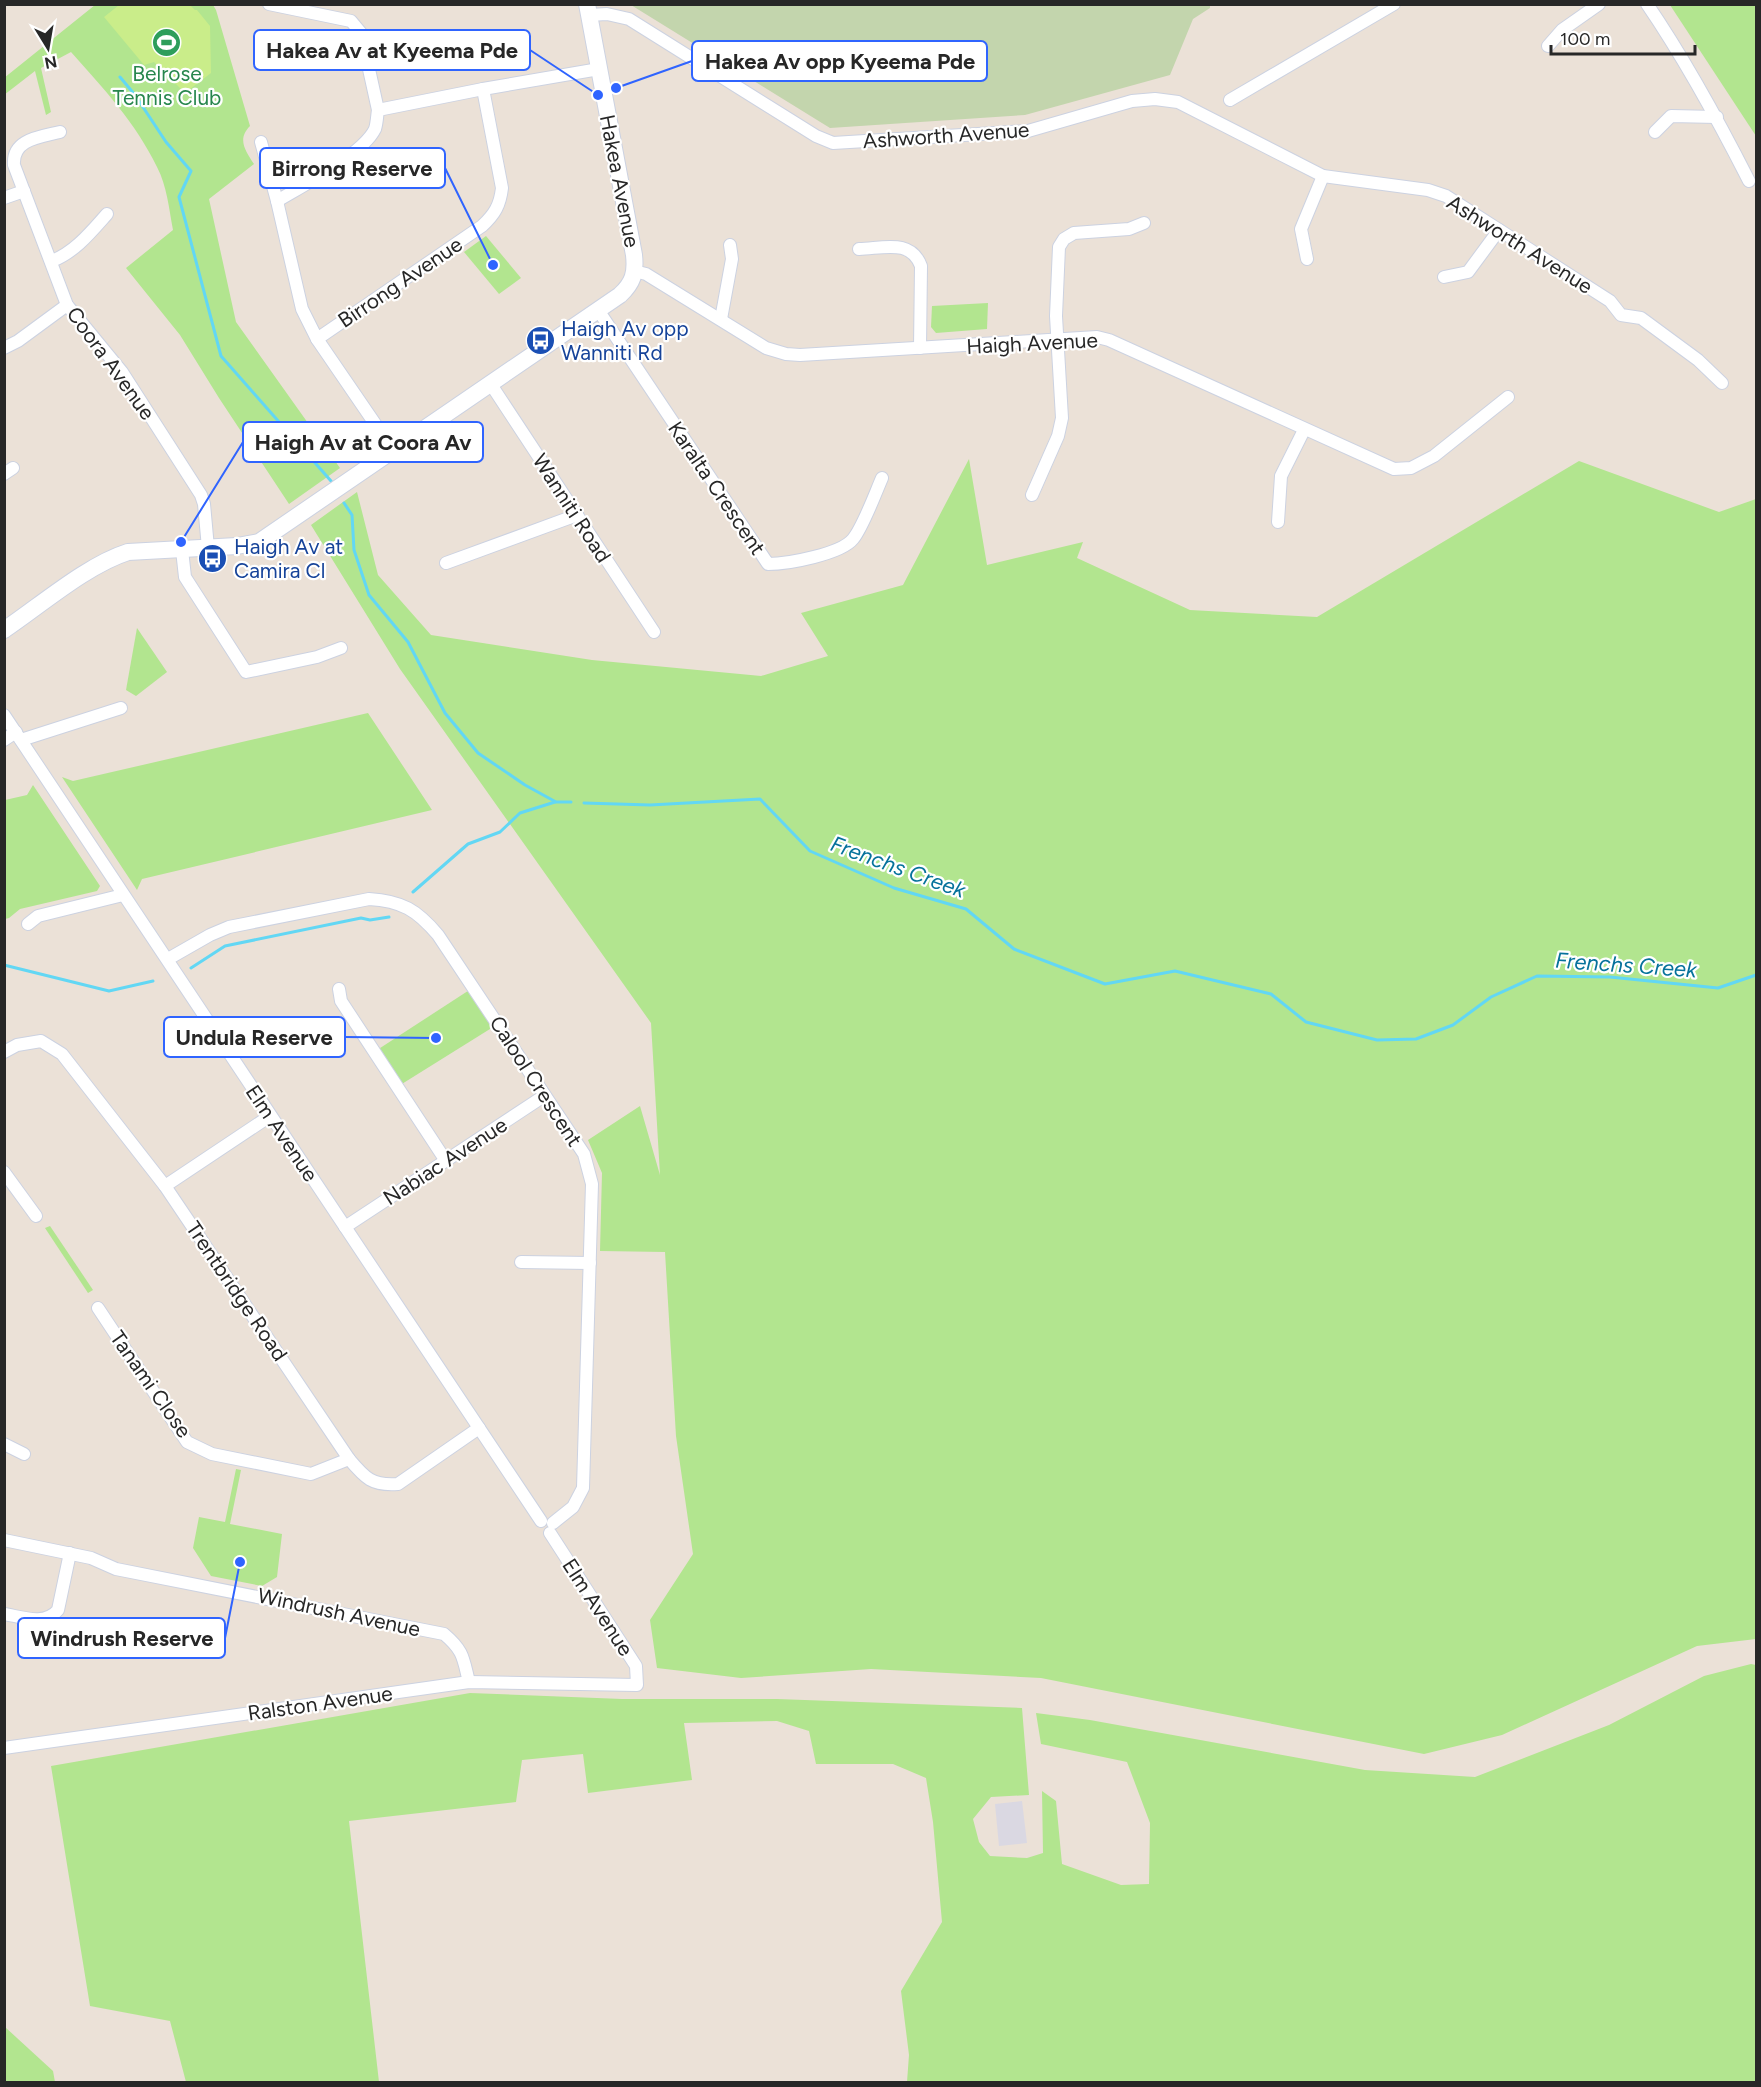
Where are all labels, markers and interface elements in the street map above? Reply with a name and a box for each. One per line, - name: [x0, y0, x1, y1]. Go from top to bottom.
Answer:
- north arrow: [18, 18, 78, 78]
- scale bar: [1551, 18, 1695, 56]
- sports icon: Belrose Tennis Club: [151, 26, 183, 58]
- text: 100 m: [1560, 28, 1610, 50]
- callout: Hakea Av at Kyeema Pde: [254, 30, 530, 70]
- text: Hakea Av at Kyeema Pde: [266, 37, 518, 64]
- callout: Hakea Av opp Kyeema Pde: [692, 41, 987, 81]
- text: Hakea Av opp Kyeema Pde: [705, 48, 975, 75]
- text: N: [43, 52, 59, 73]
- place label: Belrose Tennis Club: [113, 61, 221, 110]
- street label: Hakea Avenue: [595, 112, 645, 250]
- street label: Ashworth Avenue: [862, 117, 1030, 153]
- callout: Birrong Reserve: [260, 148, 445, 188]
- text: Birrong Reserve: [272, 155, 432, 182]
- street label: Ashworth Avenue: [1443, 189, 1597, 299]
- street label: Birrong Avenue: [333, 231, 467, 333]
- street label: Coora Avenue: [62, 302, 160, 424]
- place label: Haigh Av opp Wanniti Rd: [561, 316, 689, 365]
- bus stop icon: Haigh Av opp Wanniti Rd: [524, 324, 556, 356]
- street label: Haigh Avenue: [966, 327, 1098, 359]
- street label: Karalta Crescent: [663, 417, 771, 560]
- callout: Haigh Av at Coora Av: [243, 422, 483, 462]
- text: Haigh Av at Coora Av: [255, 429, 472, 456]
- street label: Wanniti Road: [528, 449, 616, 567]
- place label: Haigh Av at Camira Cl: [234, 534, 343, 583]
- bus stop icon: Haigh Av at Camira Cl: [197, 542, 229, 574]
- water label: Frenchs Creek: [827, 830, 970, 904]
- water label: Frenchs Creek: [1554, 947, 1699, 983]
- street label: Calool Crescent: [484, 1011, 588, 1151]
- callout: Undula Reserve: [164, 1017, 345, 1057]
- text: Undula Reserve: [175, 1024, 333, 1051]
- street label: Elm Avenue: [241, 1080, 323, 1186]
- street label: Nabiac Avenue: [378, 1112, 512, 1210]
- street label: Trentbridge Road: [181, 1217, 293, 1365]
- street label: Tanami Close: [105, 1326, 197, 1442]
- street label: Elm Avenue: [557, 1554, 639, 1660]
- street label: Windrush Avenue: [255, 1583, 423, 1641]
- callout: Windrush Reserve: [18, 1618, 225, 1658]
- text: Windrush Reserve: [30, 1625, 214, 1652]
- street label: Ralston Avenue: [246, 1680, 394, 1726]

